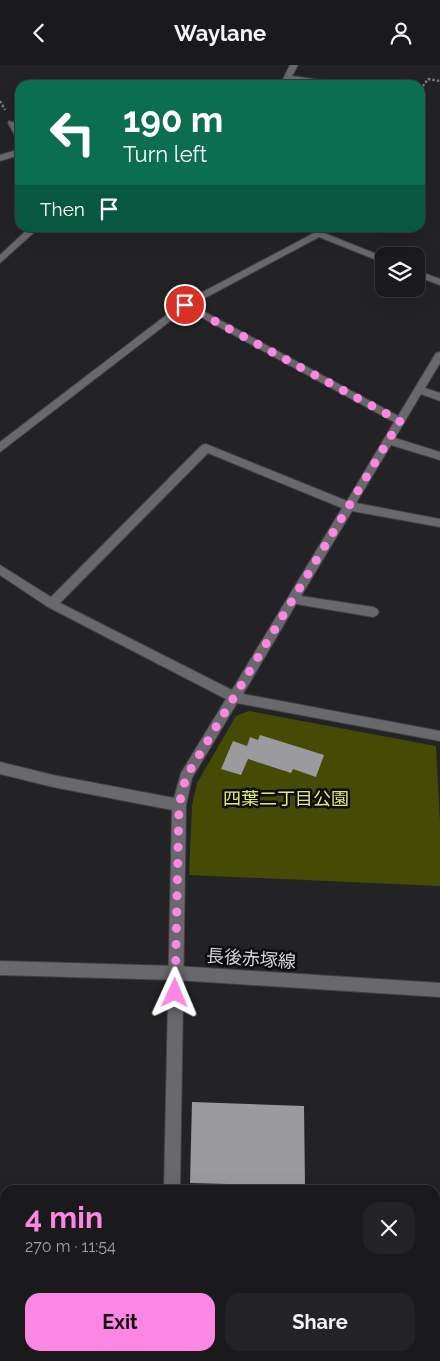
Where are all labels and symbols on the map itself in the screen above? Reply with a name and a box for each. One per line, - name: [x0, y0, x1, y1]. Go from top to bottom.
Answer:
- pin: [164, 284, 206, 326]
- park label: 四葉二丁目公園: [223, 788, 349, 809]
- street label: 長後赤塚線: [205, 945, 297, 972]
- position arrow: [148, 966, 200, 1018]

